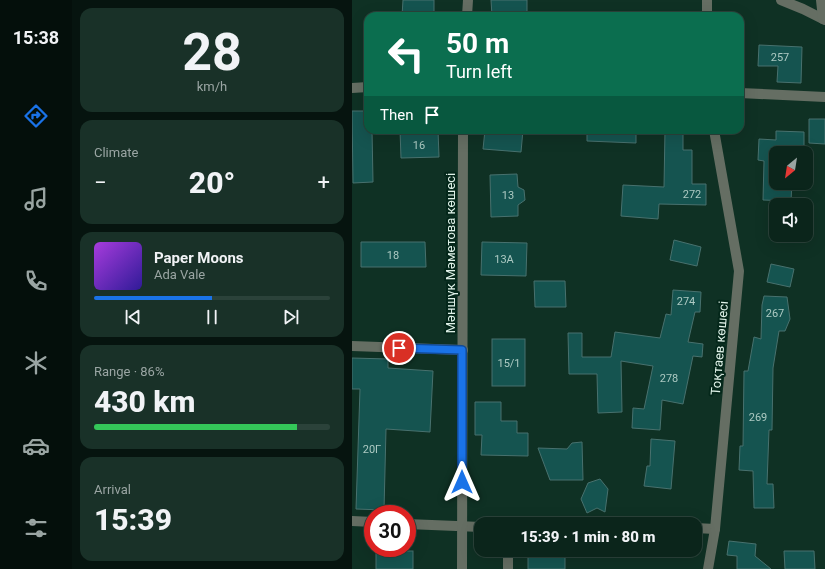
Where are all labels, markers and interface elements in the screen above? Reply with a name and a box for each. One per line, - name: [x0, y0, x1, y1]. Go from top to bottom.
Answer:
- text: 28: [182, 22, 242, 83]
- text: 15:38: [13, 27, 59, 48]
- text: 50 m: [446, 27, 509, 60]
- icon: left: [380, 28, 432, 80]
- house number: 257: [771, 51, 789, 64]
- text: Turn left: [446, 61, 512, 82]
- text: km/h: [197, 79, 227, 94]
- icon: directions: [22, 102, 50, 130]
- icon: arrive: [421, 104, 443, 126]
- text: Then: [380, 106, 413, 124]
- house number: 16: [413, 139, 425, 152]
- text: Climate: [94, 145, 138, 160]
- north arrow: [769, 146, 813, 190]
- map controls: [769, 146, 813, 242]
- text: 20°: [189, 165, 235, 200]
- text: −: [94, 170, 107, 195]
- text: +: [318, 170, 330, 195]
- street label: Мәншүк Мәметова көшесі: [443, 173, 458, 333]
- icon: music: [22, 185, 50, 213]
- house number: 272: [683, 188, 701, 201]
- house number: 13: [502, 189, 514, 202]
- button: sound: [769, 198, 813, 242]
- text: Paper Moons: [154, 249, 244, 267]
- house number: 18: [387, 249, 399, 262]
- house number: 13А: [494, 253, 515, 266]
- icon: phone: [22, 267, 50, 295]
- text: Ada Vale: [154, 267, 205, 282]
- house number: 274: [677, 295, 695, 308]
- street label: Тоқтаев көшесі: [708, 300, 731, 396]
- icon: previous: [122, 306, 144, 328]
- icon: pause: [201, 306, 223, 328]
- icon: next: [280, 306, 302, 328]
- house number: 267: [766, 307, 784, 320]
- pin: [382, 331, 416, 365]
- icon: arrive: [388, 337, 410, 359]
- icon: climate: [22, 349, 50, 377]
- house number: 15/1: [497, 357, 521, 370]
- text: Range · 86%: [94, 364, 164, 379]
- house number: 278: [660, 372, 678, 385]
- text: 430 km: [94, 384, 196, 419]
- house number: 269: [749, 411, 767, 424]
- icon: car: [22, 432, 50, 460]
- house number: 20Г: [363, 443, 381, 456]
- position arrow: [441, 461, 483, 503]
- text: Arrival: [94, 482, 131, 497]
- text: 15:39: [94, 502, 172, 537]
- speed limit sign: 30: [364, 505, 416, 557]
- icon: filters: [22, 514, 50, 542]
- text: 15:39 · 1 min · 80 m: [520, 528, 656, 546]

